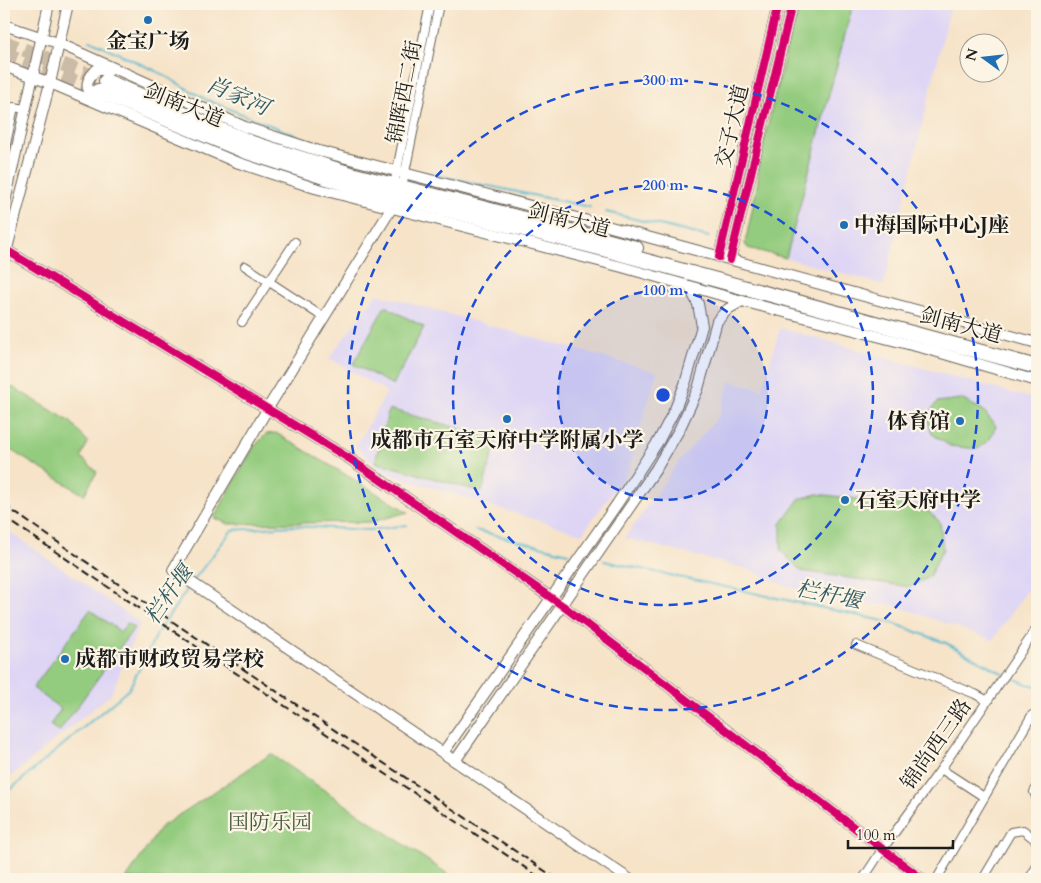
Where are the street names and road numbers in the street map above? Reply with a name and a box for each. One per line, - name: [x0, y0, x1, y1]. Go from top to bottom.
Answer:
- street label: 锦晖西二街: [380, 38, 429, 146]
- street label: 剑南大道: [139, 76, 228, 135]
- street label: 交子大道: [709, 82, 756, 170]
- street label: 剑南大道: [525, 196, 613, 245]
- street label: 剑南大道: [917, 301, 1005, 350]
- street label: 锦尚西三路: [894, 693, 978, 796]

